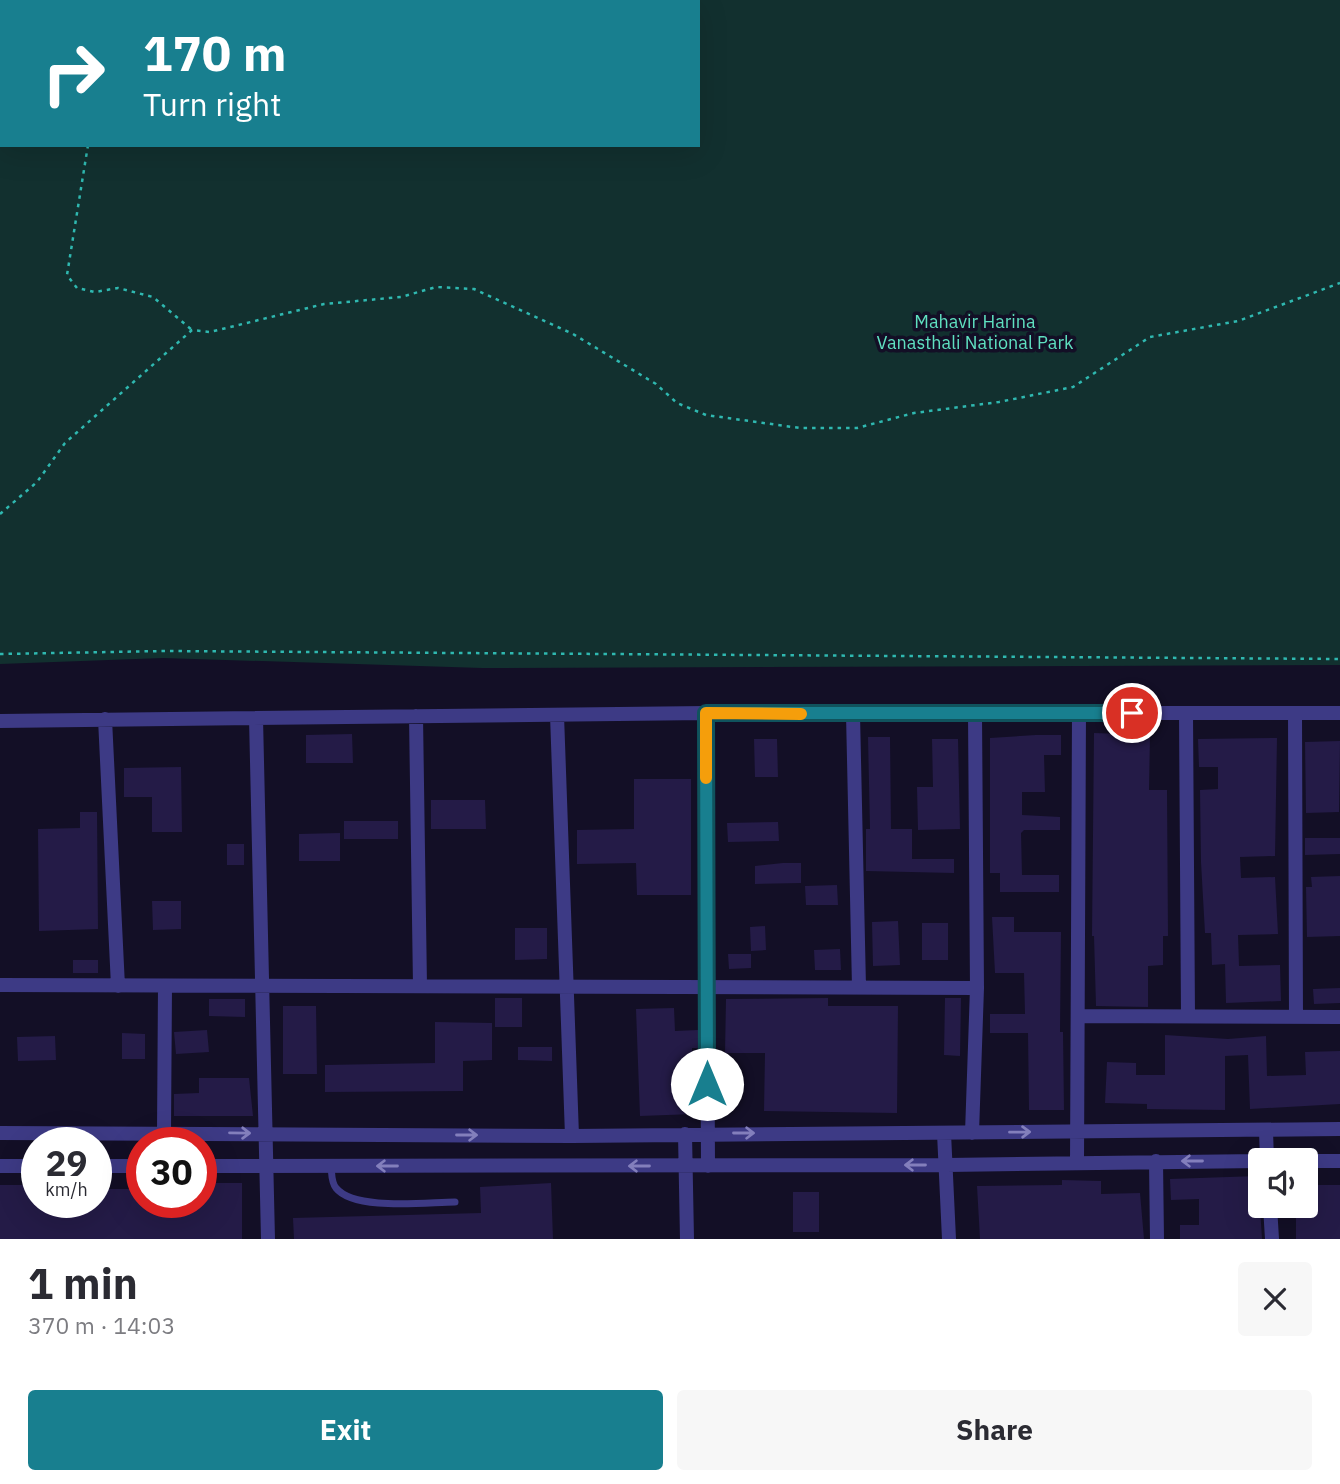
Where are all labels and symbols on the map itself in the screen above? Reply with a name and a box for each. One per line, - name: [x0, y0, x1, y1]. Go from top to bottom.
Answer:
- park label: Mahavir Harina Vanasthali National Park: [877, 310, 1074, 354]
- pin: [1102, 683, 1162, 743]
- position arrow: [670, 1047, 744, 1121]
- one-way arrow: [1008, 1125, 1031, 1139]
- one-way arrow: [732, 1126, 755, 1140]
- speed limit sign: 30: [126, 1127, 217, 1218]
- one-way arrow: [228, 1127, 251, 1140]
- one-way arrow: [455, 1128, 478, 1142]
- one-way arrow: [1181, 1154, 1204, 1168]
- one-way arrow: [904, 1158, 927, 1172]
- one-way arrow: [376, 1159, 399, 1173]
- one-way arrow: [628, 1159, 651, 1173]

